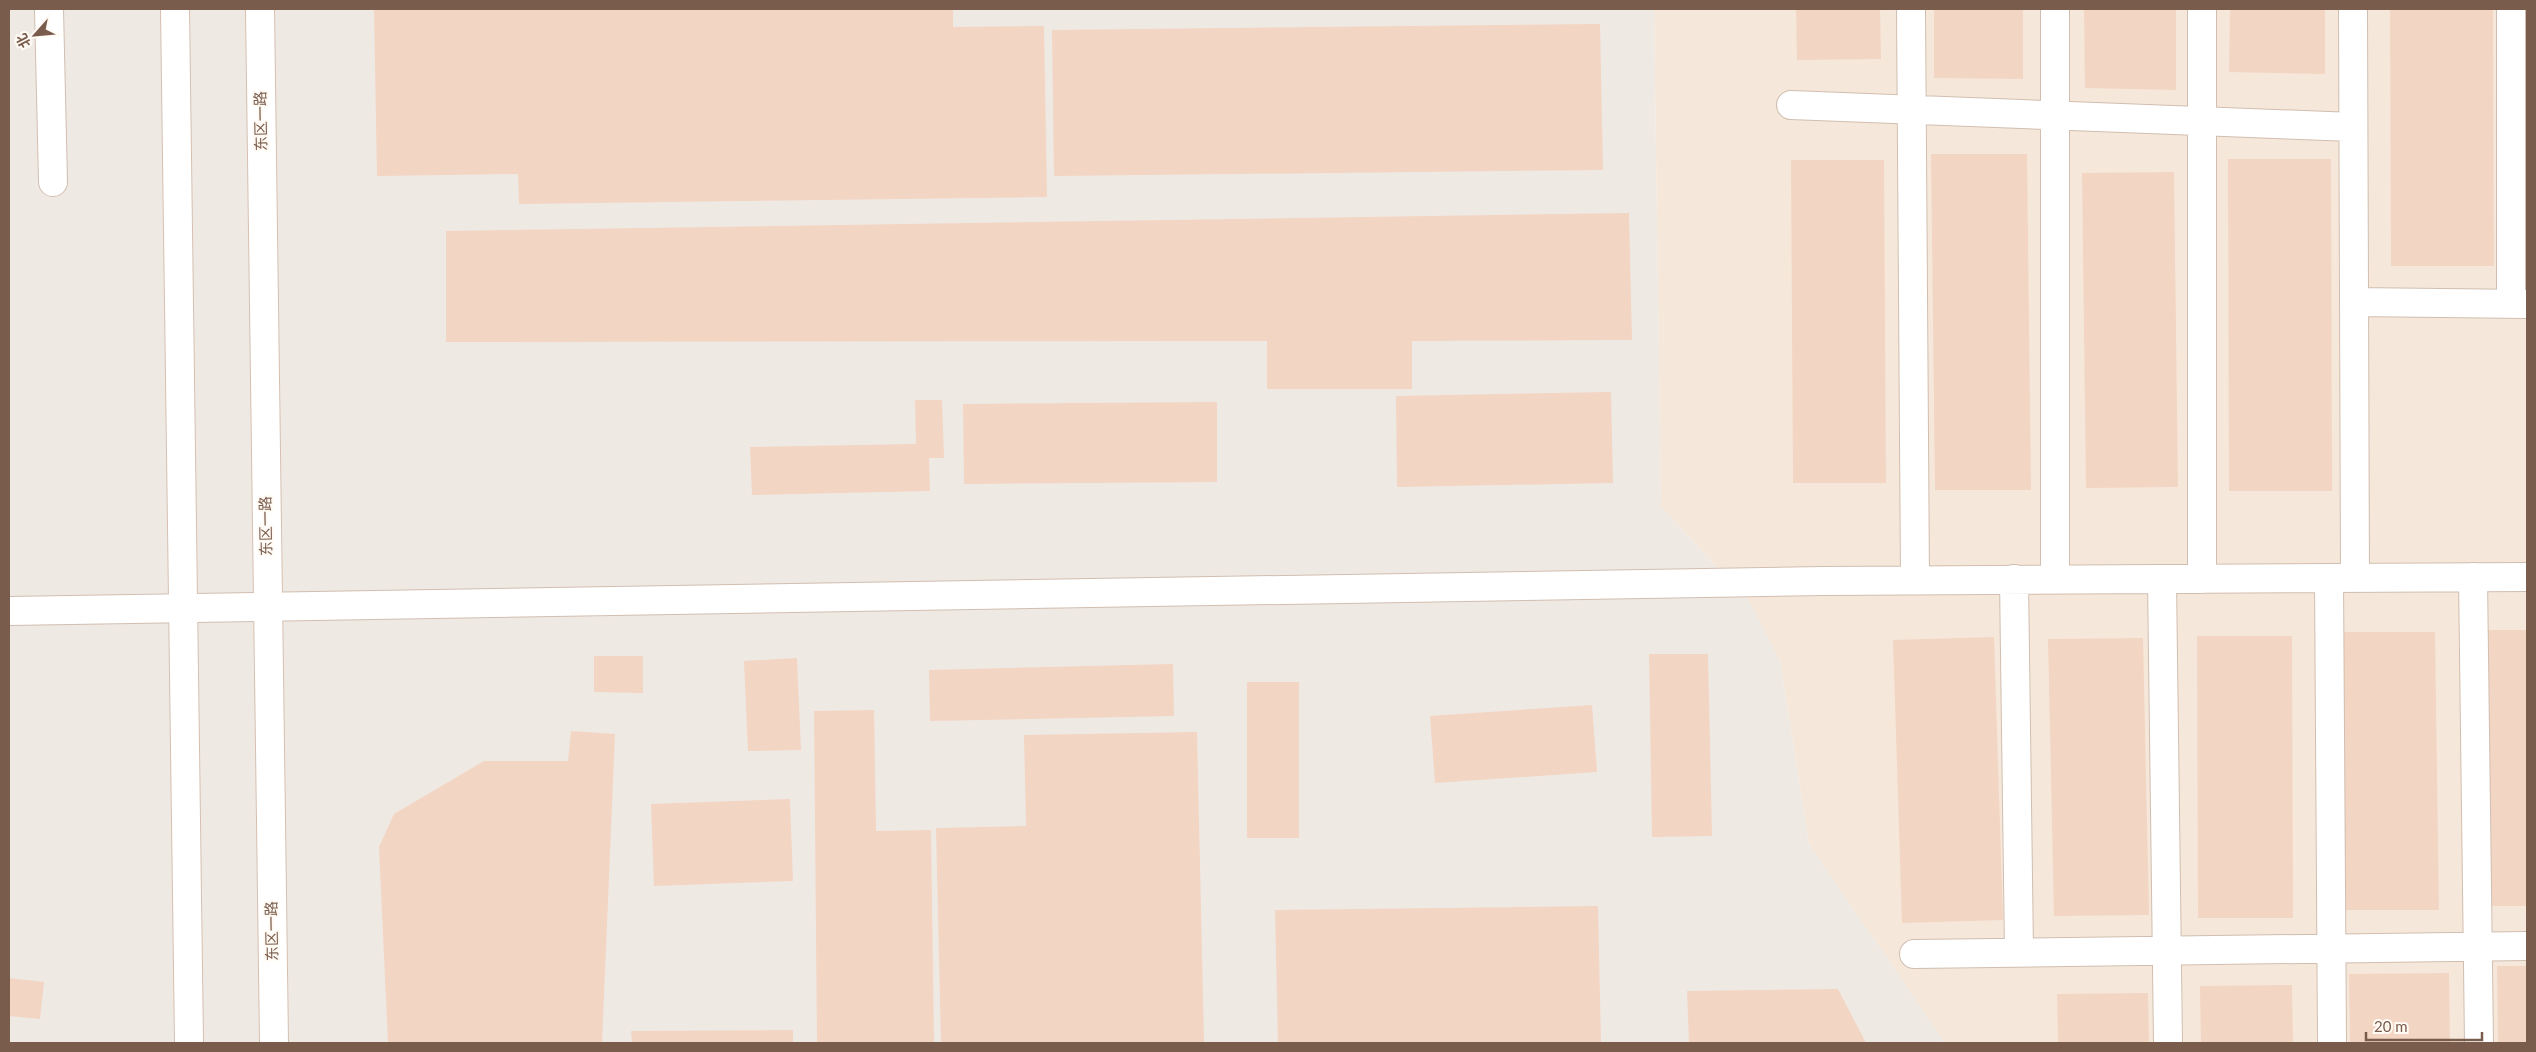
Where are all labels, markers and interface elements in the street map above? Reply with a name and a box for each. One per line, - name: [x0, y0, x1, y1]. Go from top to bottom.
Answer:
- north arrow: [10, 10, 60, 60]
- text: 北: [12, 31, 34, 51]
- street label: 东区一路: [250, 91, 270, 151]
- street label: 东区一路: [255, 496, 275, 556]
- street label: 东区一路: [261, 901, 281, 961]
- scale bar: [2366, 1010, 2482, 1042]
- text: 20 m: [2374, 1017, 2408, 1035]

